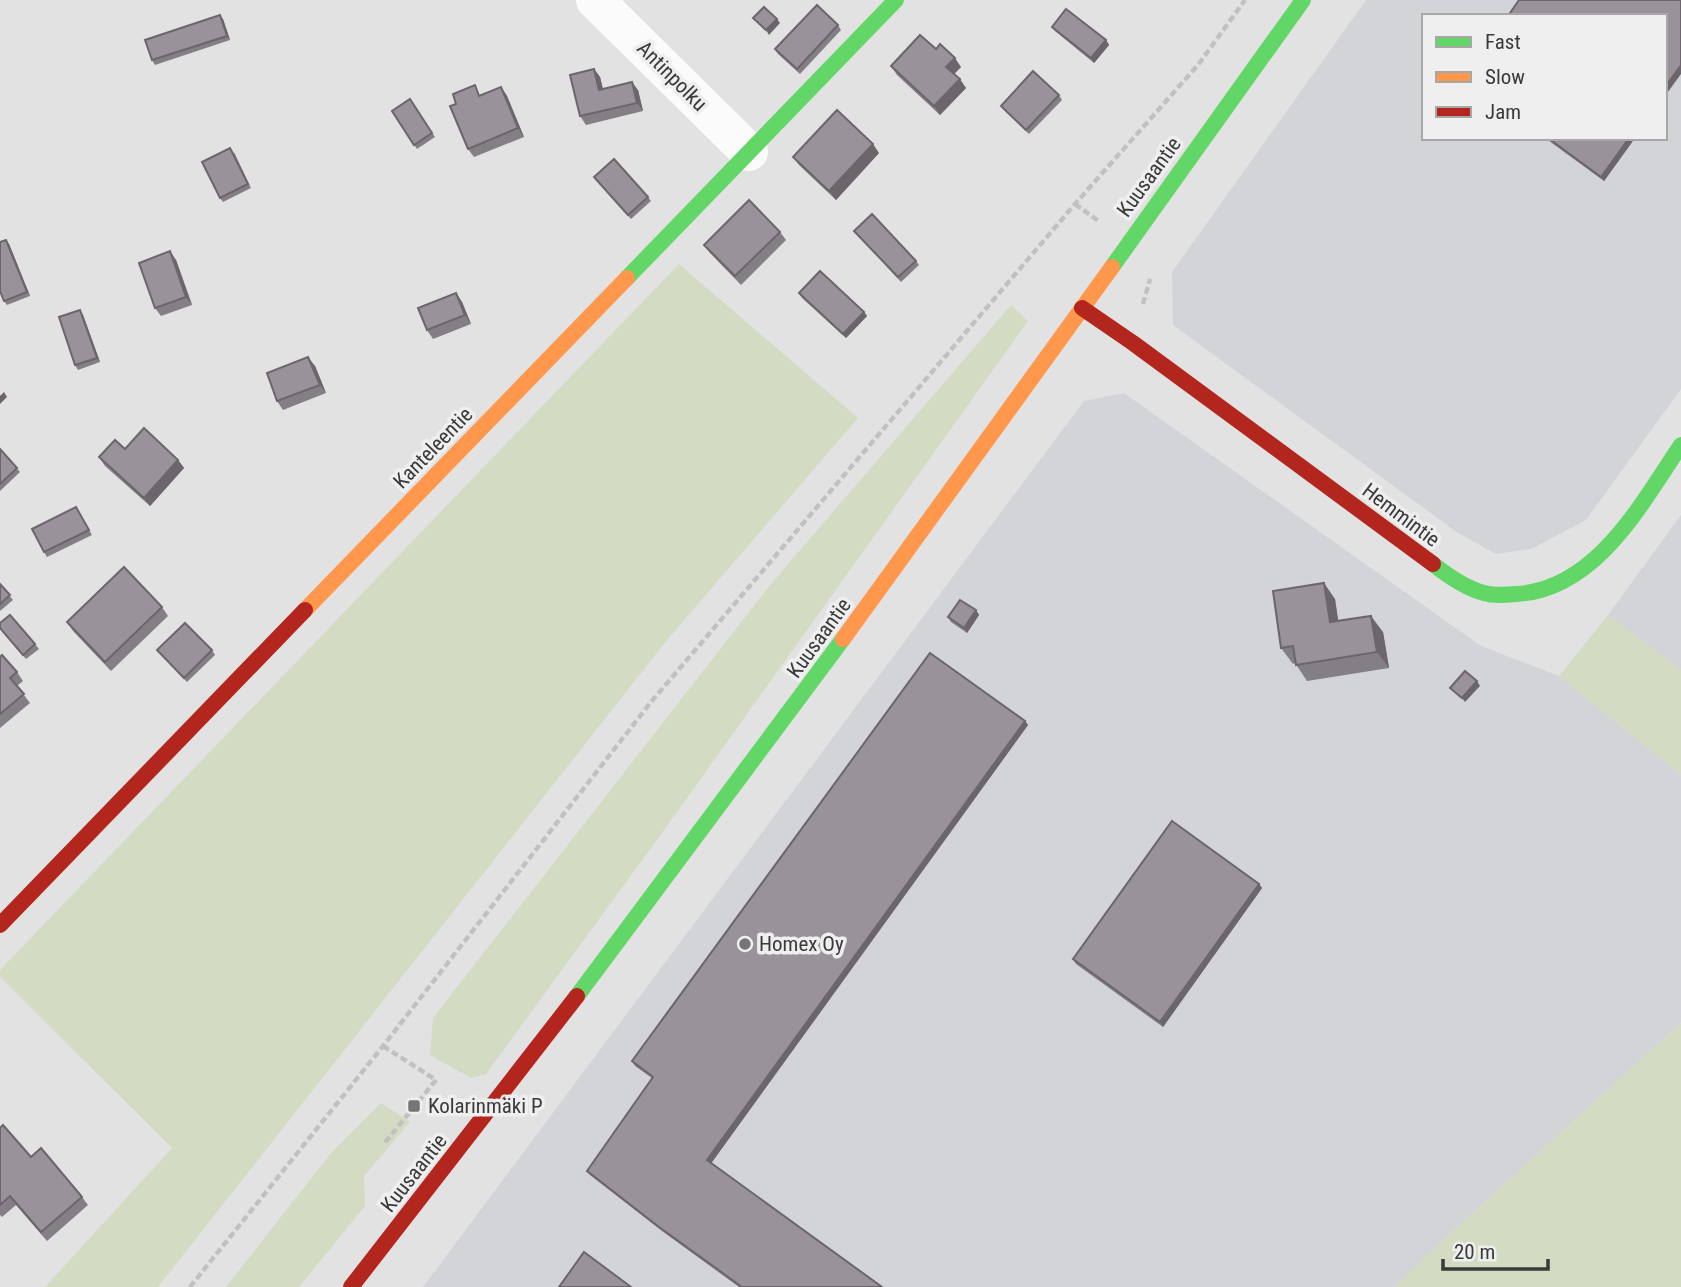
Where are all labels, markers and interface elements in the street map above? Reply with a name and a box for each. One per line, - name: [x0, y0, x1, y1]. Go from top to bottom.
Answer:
- legend: [1422, 14, 1667, 140]
- text: Fast: [1485, 30, 1521, 54]
- street label: Antinpolku: [632, 36, 712, 116]
- text: Slow: [1485, 65, 1525, 89]
- text: Jam: [1485, 100, 1521, 124]
- street label: Kuusaantie: [1112, 132, 1186, 221]
- street label: Kanteleentie: [388, 402, 478, 493]
- street label: Hemmintie: [1358, 478, 1444, 552]
- street label: Kuusaantie: [782, 593, 856, 682]
- place label: Homex Oy: [759, 932, 844, 956]
- marker: Homex Oy: [737, 936, 753, 952]
- place label: Kolarinmäki P: [428, 1094, 543, 1118]
- marker: Kolarinmäki P: [406, 1098, 422, 1114]
- street label: Kuusaantie: [376, 1129, 452, 1217]
- scale bar: [1443, 1228, 1548, 1272]
- text: 20 m: [1454, 1240, 1495, 1264]

